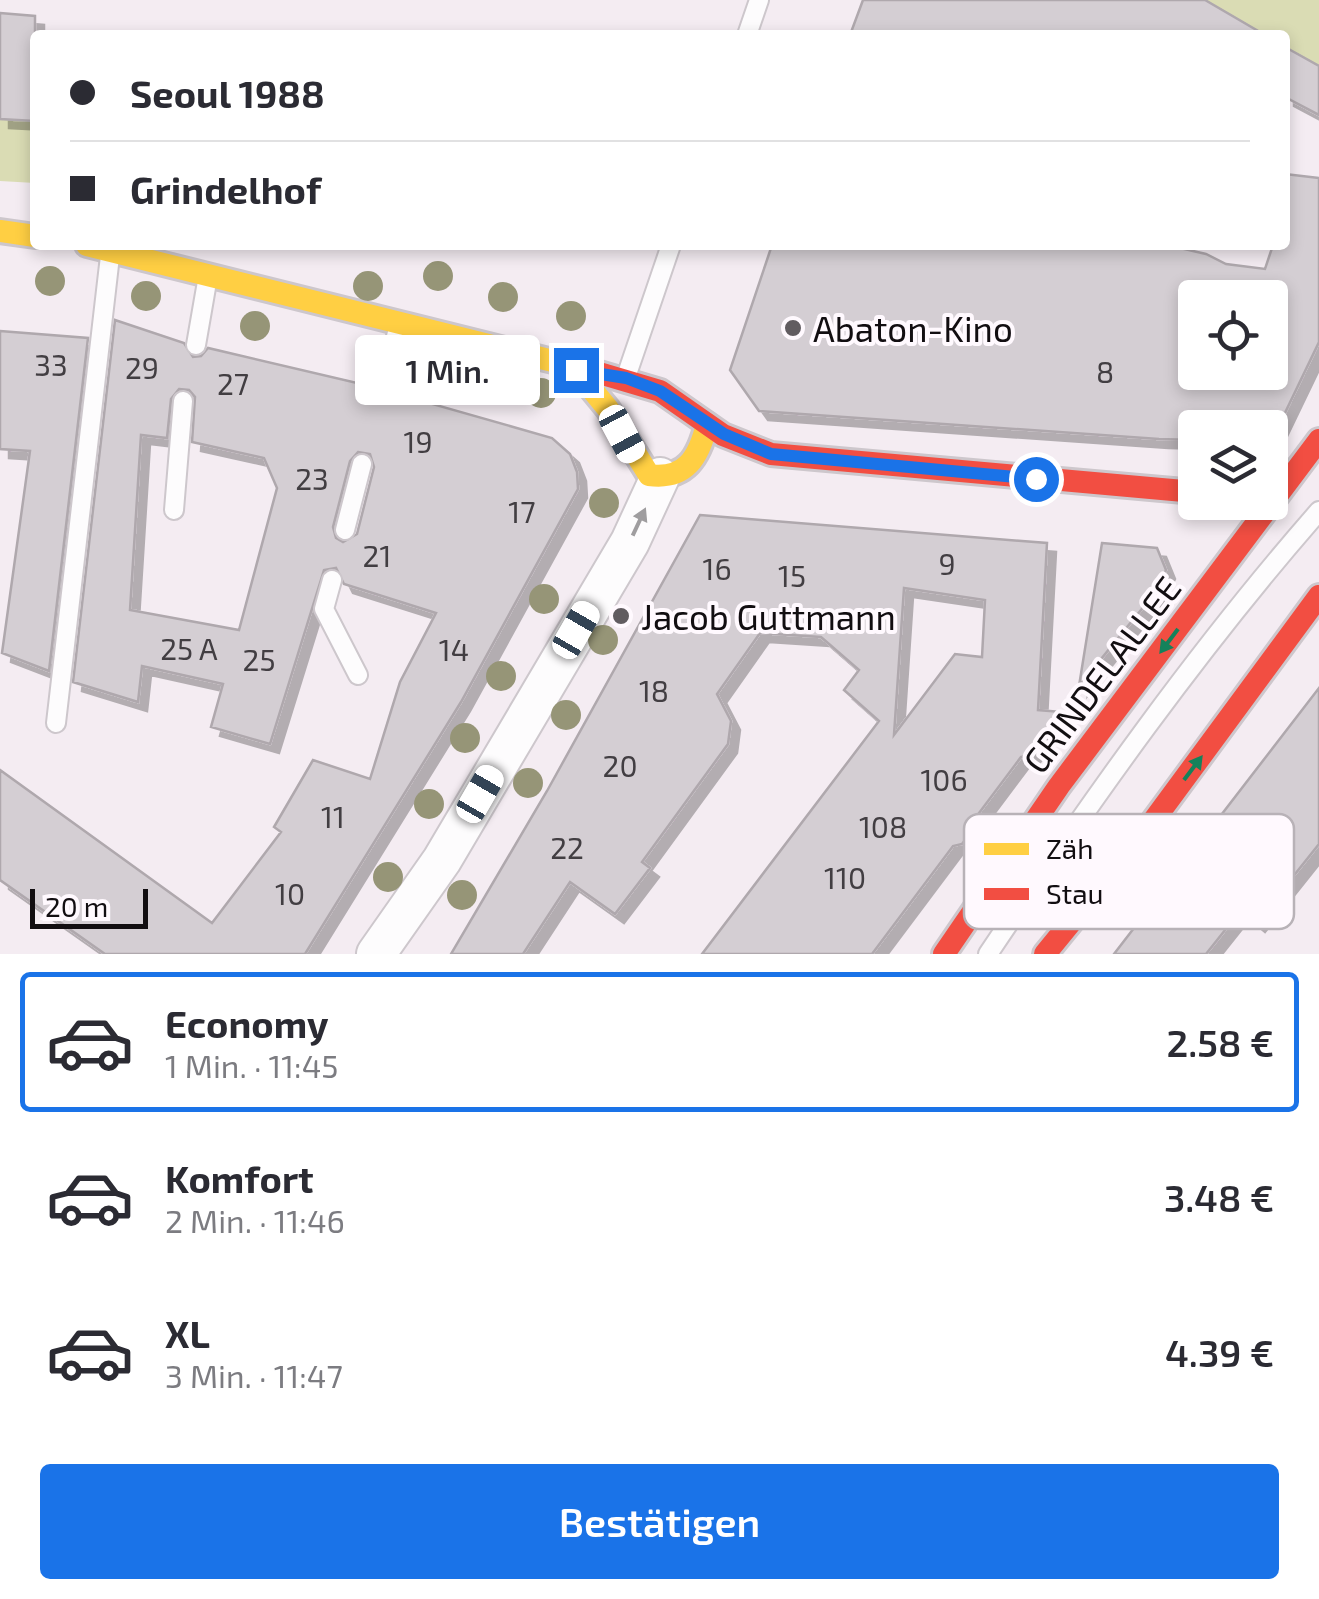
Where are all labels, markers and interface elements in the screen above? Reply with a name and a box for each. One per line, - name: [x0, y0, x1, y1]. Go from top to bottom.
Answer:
- text: Seoul 1988: [130, 70, 325, 116]
- text: Grindelhof: [130, 166, 321, 212]
- map controls: [1178, 280, 1288, 520]
- button: locate: [1178, 280, 1288, 390]
- place label: Abaton-Kino: [813, 307, 1013, 349]
- marker: Abaton-Kino: [782, 317, 804, 339]
- callout: 1 Min.: [356, 335, 541, 405]
- house number: 33: [34, 346, 68, 382]
- route end: [554, 348, 599, 393]
- house number: 29: [125, 349, 159, 385]
- text: 1 Min.: [405, 351, 490, 389]
- house number: 8: [1096, 353, 1114, 389]
- house number: 27: [217, 365, 249, 401]
- car: [595, 400, 649, 468]
- button: layers: [1178, 410, 1288, 520]
- house number: 19: [403, 423, 433, 459]
- route start: [1014, 457, 1059, 502]
- house number: 23: [295, 460, 329, 496]
- house number: 17: [508, 493, 536, 529]
- one-way arrow: [631, 507, 647, 537]
- house number: 21: [363, 537, 391, 573]
- house number: 9: [938, 545, 956, 581]
- house number: 16: [702, 550, 732, 586]
- house number: 15: [778, 557, 806, 593]
- street label: GRINDELALLEE: [1013, 567, 1189, 781]
- place label: Jacob Guttmann: [641, 595, 896, 637]
- car: [548, 597, 604, 663]
- marker: Jacob Guttmann: [610, 605, 632, 627]
- one-way arrow: [1160, 628, 1180, 654]
- house number: 25 A: [160, 630, 218, 666]
- house number: 14: [439, 631, 469, 667]
- house number: 25: [243, 641, 275, 677]
- house number: 18: [639, 672, 669, 708]
- house number: 20: [603, 747, 637, 783]
- one-way arrow: [1182, 755, 1202, 781]
- car: [452, 761, 508, 827]
- house number: 106: [920, 761, 968, 797]
- house number: 11: [321, 798, 345, 834]
- house number: 108: [859, 808, 907, 844]
- legend: [964, 814, 1294, 929]
- house number: 22: [550, 829, 584, 865]
- text: Zäh: [1046, 831, 1094, 865]
- house number: 110: [824, 859, 866, 895]
- house number: 10: [275, 875, 305, 911]
- text: Stau: [1046, 876, 1104, 910]
- scale bar: [30, 884, 148, 928]
- text: 20 m: [45, 889, 108, 923]
- icon: car: [45, 997, 135, 1087]
- text: Economy: [165, 1000, 329, 1046]
- text: 2.58 €: [1166, 1019, 1274, 1065]
- text: 1 Min. · 11:45: [165, 1046, 338, 1084]
- icon: car: [45, 1152, 135, 1242]
- text: Komfort: [165, 1155, 314, 1201]
- text: 3.48 €: [1164, 1174, 1274, 1220]
- text: 2 Min. · 11:46: [165, 1201, 345, 1239]
- icon: car: [45, 1307, 135, 1397]
- text: XL: [165, 1310, 210, 1356]
- text: 4.39 €: [1165, 1329, 1274, 1375]
- text: 3 Min. · 11:47: [165, 1356, 343, 1394]
- button: Bestätigen: [40, 1464, 1279, 1579]

